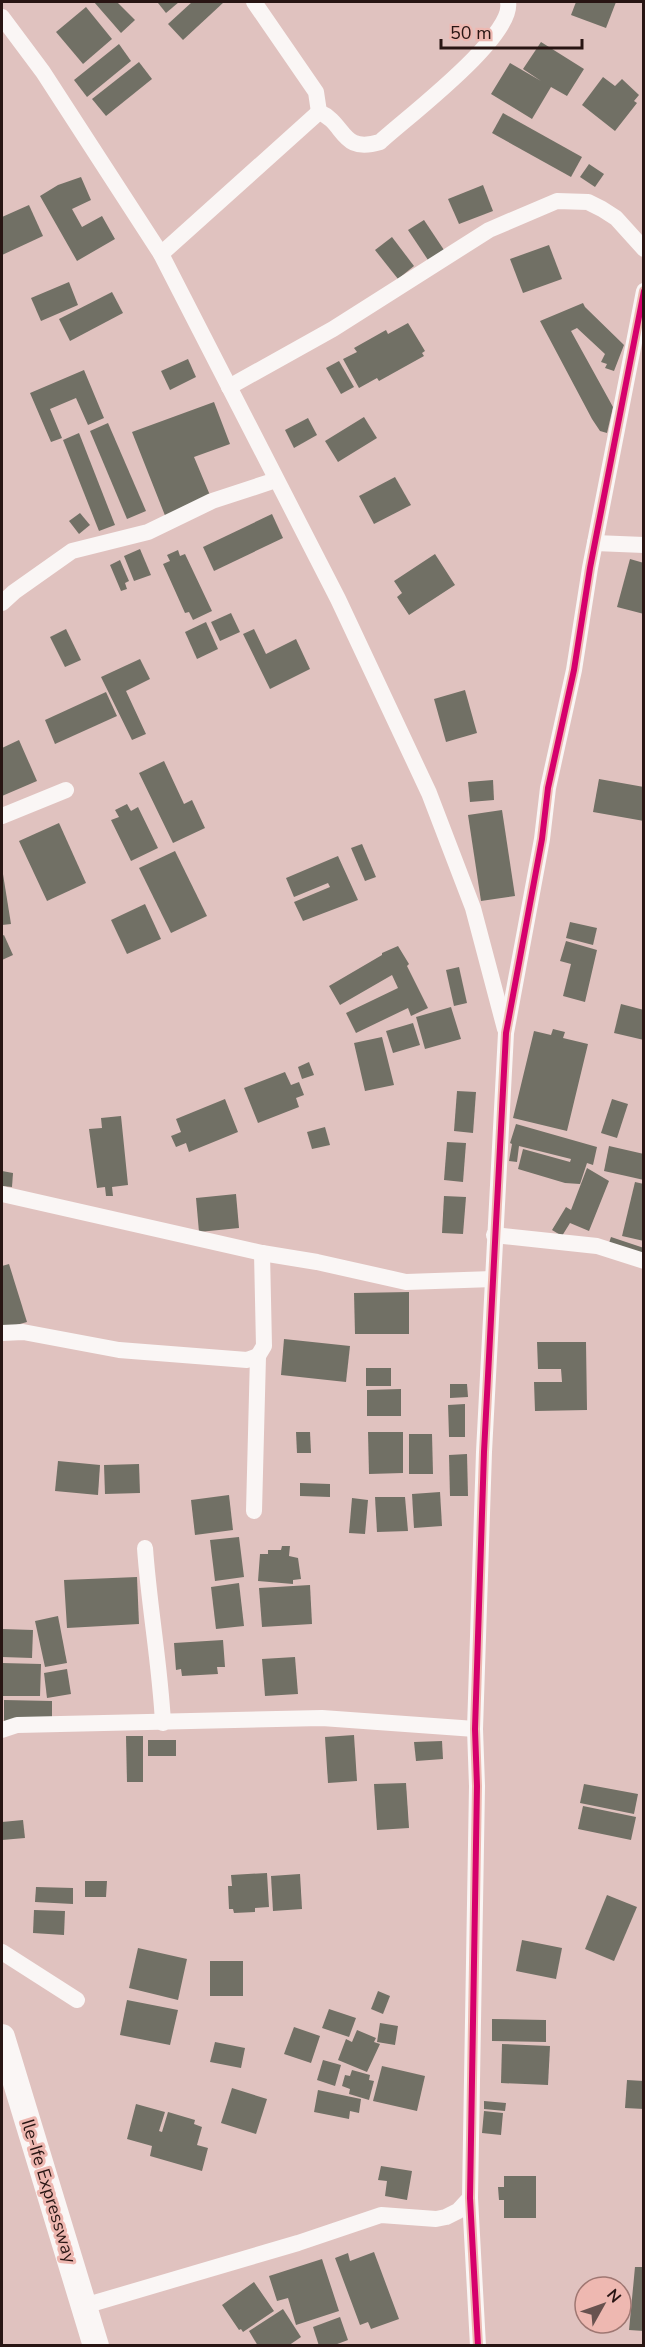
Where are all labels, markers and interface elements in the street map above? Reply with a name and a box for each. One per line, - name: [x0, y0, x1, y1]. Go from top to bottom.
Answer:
- scale bar: [441, 12, 582, 50]
- text: 50 m: [450, 21, 492, 45]
- street label: Ile-Ife Expressway: [16, 2116, 82, 2266]
- north arrow: [573, 2275, 633, 2335]
- text: N: [601, 2284, 626, 2308]

